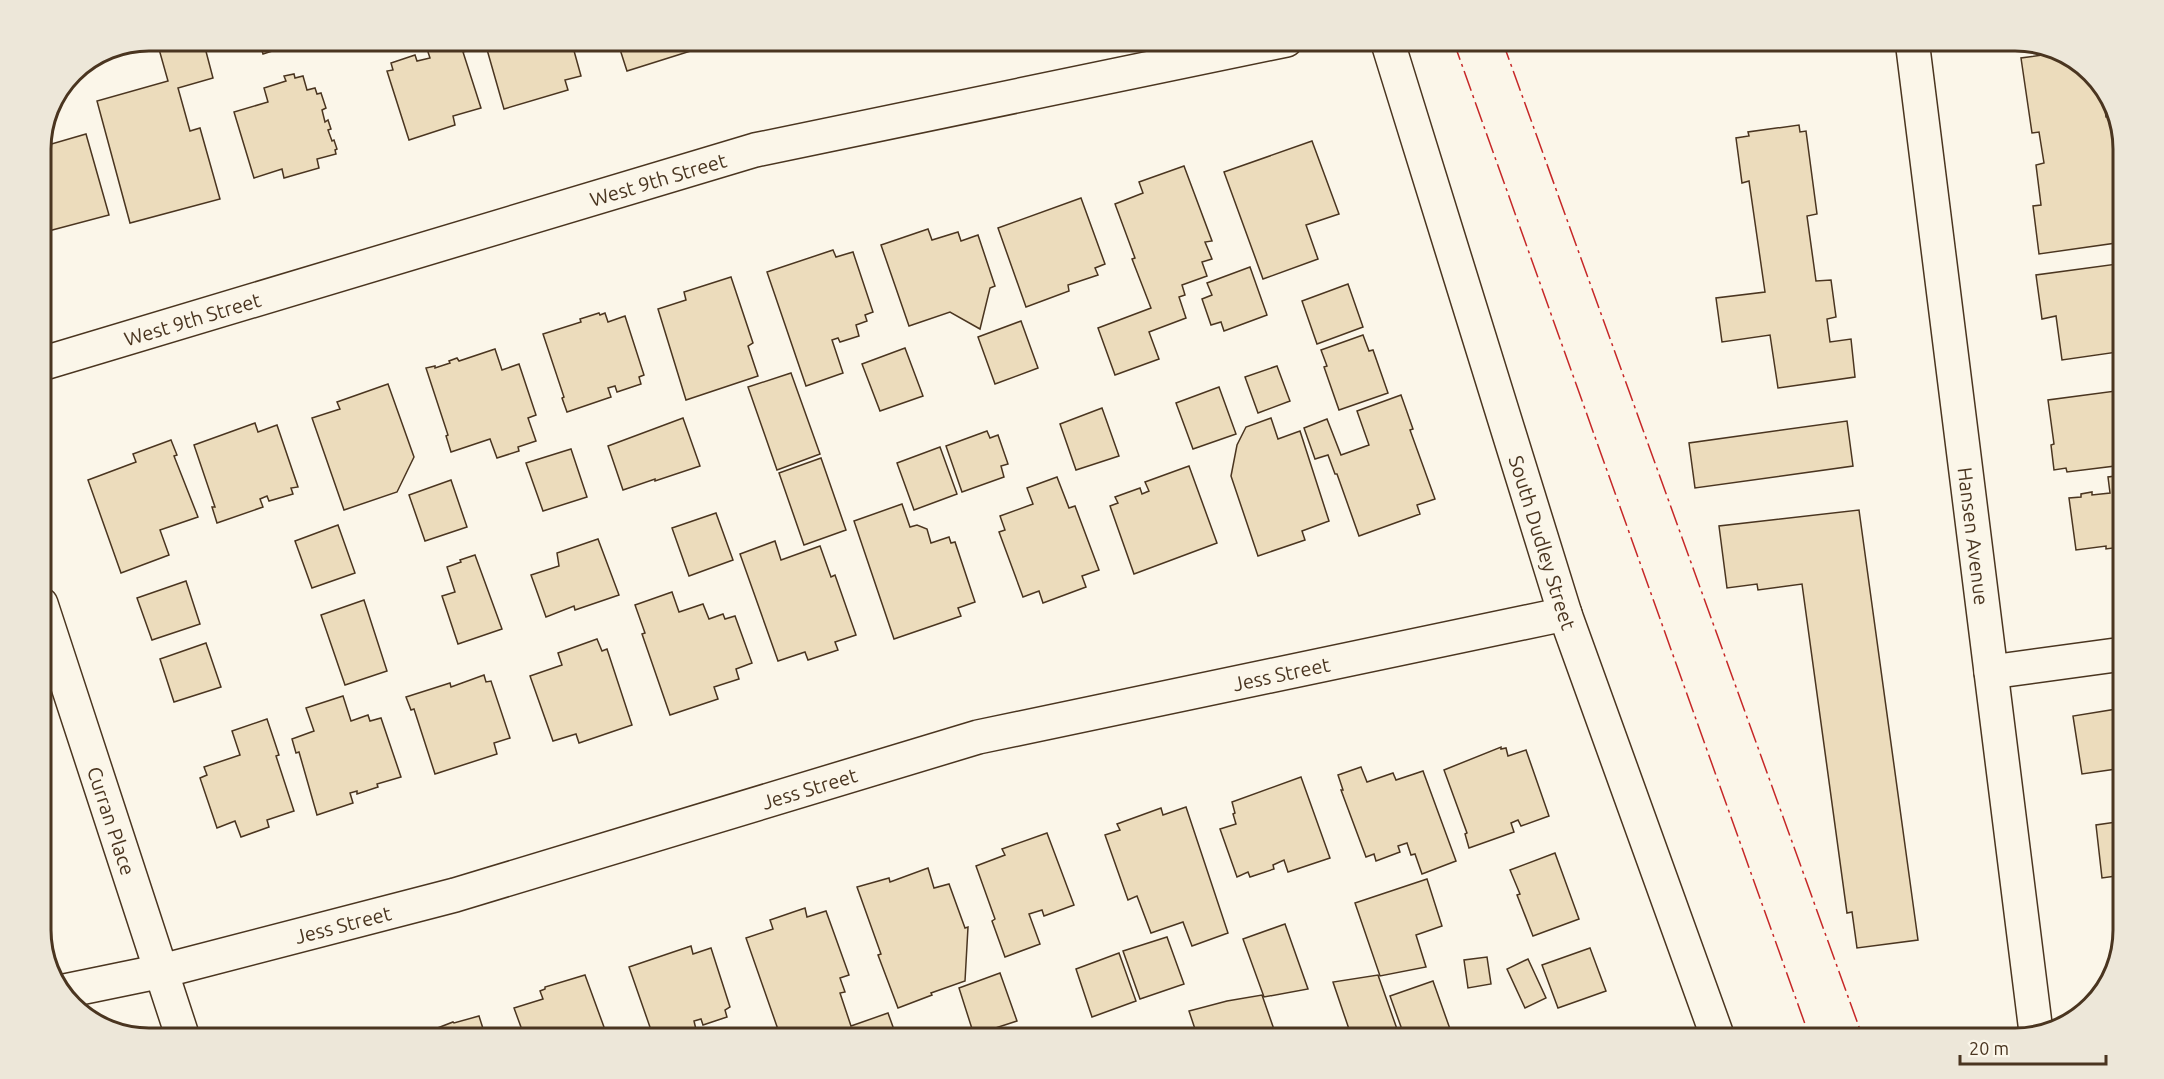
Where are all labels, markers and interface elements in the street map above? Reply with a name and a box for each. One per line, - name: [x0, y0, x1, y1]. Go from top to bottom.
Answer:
- street label: West 9th Street: [587, 148, 729, 210]
- street label: West 9th Street: [121, 287, 264, 350]
- street label: South Dudley Street: [1505, 452, 1581, 633]
- street label: Hansen Avenue: [1954, 466, 1994, 606]
- street label: Jess Street: [1231, 652, 1332, 695]
- street label: Jess Street: [759, 763, 860, 813]
- street label: Curran Place: [83, 764, 140, 878]
- street label: Jess Street: [292, 901, 394, 948]
- scale bar: [1960, 1028, 2106, 1066]
- text: 20 m: [1969, 1038, 2009, 1058]

